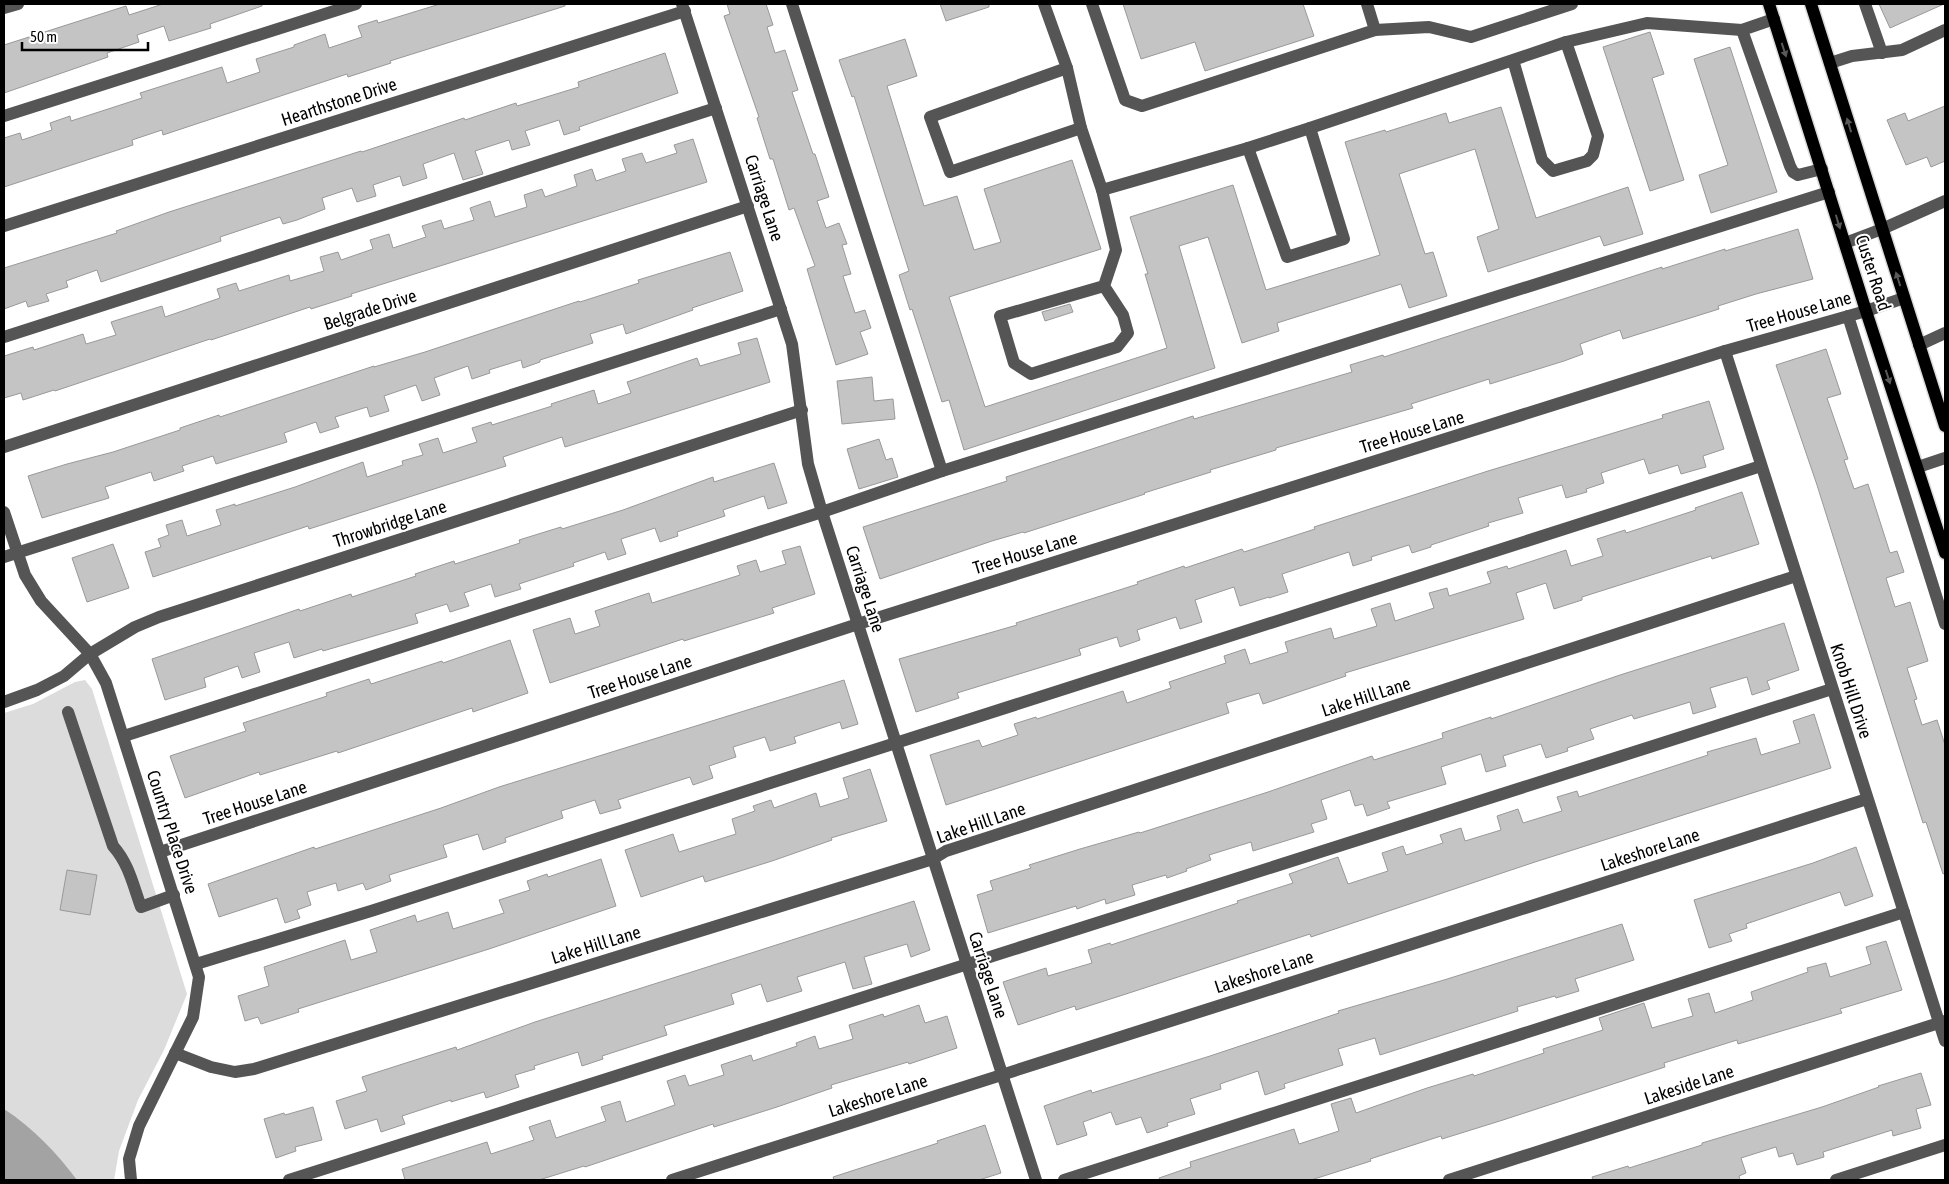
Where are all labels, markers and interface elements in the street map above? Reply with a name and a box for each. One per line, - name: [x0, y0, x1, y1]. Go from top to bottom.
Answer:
- scale bar: [22, 20, 149, 52]
- text: 50 m: [30, 28, 57, 45]
- one-way arrow: [1781, 43, 1788, 58]
- street label: Hearthstone Drive: [278, 73, 399, 130]
- one-way arrow: [1845, 117, 1853, 132]
- street label: Carriage Lane: [741, 152, 788, 244]
- one-way arrow: [1835, 215, 1843, 230]
- street label: Custer Road: [1851, 232, 1896, 313]
- one-way arrow: [1894, 272, 1902, 287]
- street label: Belgrade Drive: [321, 285, 419, 334]
- street label: Tree House Lane: [1744, 287, 1854, 336]
- one-way arrow: [1885, 369, 1892, 384]
- street label: Tree House Lane: [1357, 406, 1466, 457]
- street label: Throwbridge Lane: [331, 495, 449, 552]
- street label: Tree House Lane: [970, 527, 1079, 578]
- street label: Carriage Lane: [842, 543, 889, 635]
- street label: Knob Hill Drive: [1826, 641, 1877, 741]
- street label: Tree House Lane: [585, 650, 694, 703]
- street label: Lake Hill Lane: [1319, 672, 1413, 721]
- street label: Country Place Drive: [143, 767, 202, 896]
- street label: Tree House Lane: [200, 776, 309, 829]
- street label: Lake Hill Lane: [934, 798, 1028, 847]
- street label: Lakeshore Lane: [1598, 824, 1702, 875]
- street label: Lake Hill Lane: [549, 921, 643, 968]
- street label: Carriage Lane: [965, 929, 1012, 1021]
- street label: Lakeshore Lane: [1212, 946, 1316, 997]
- street label: Lakeside Lane: [1641, 1060, 1736, 1109]
- street label: Lakeshore Lane: [826, 1070, 930, 1121]

